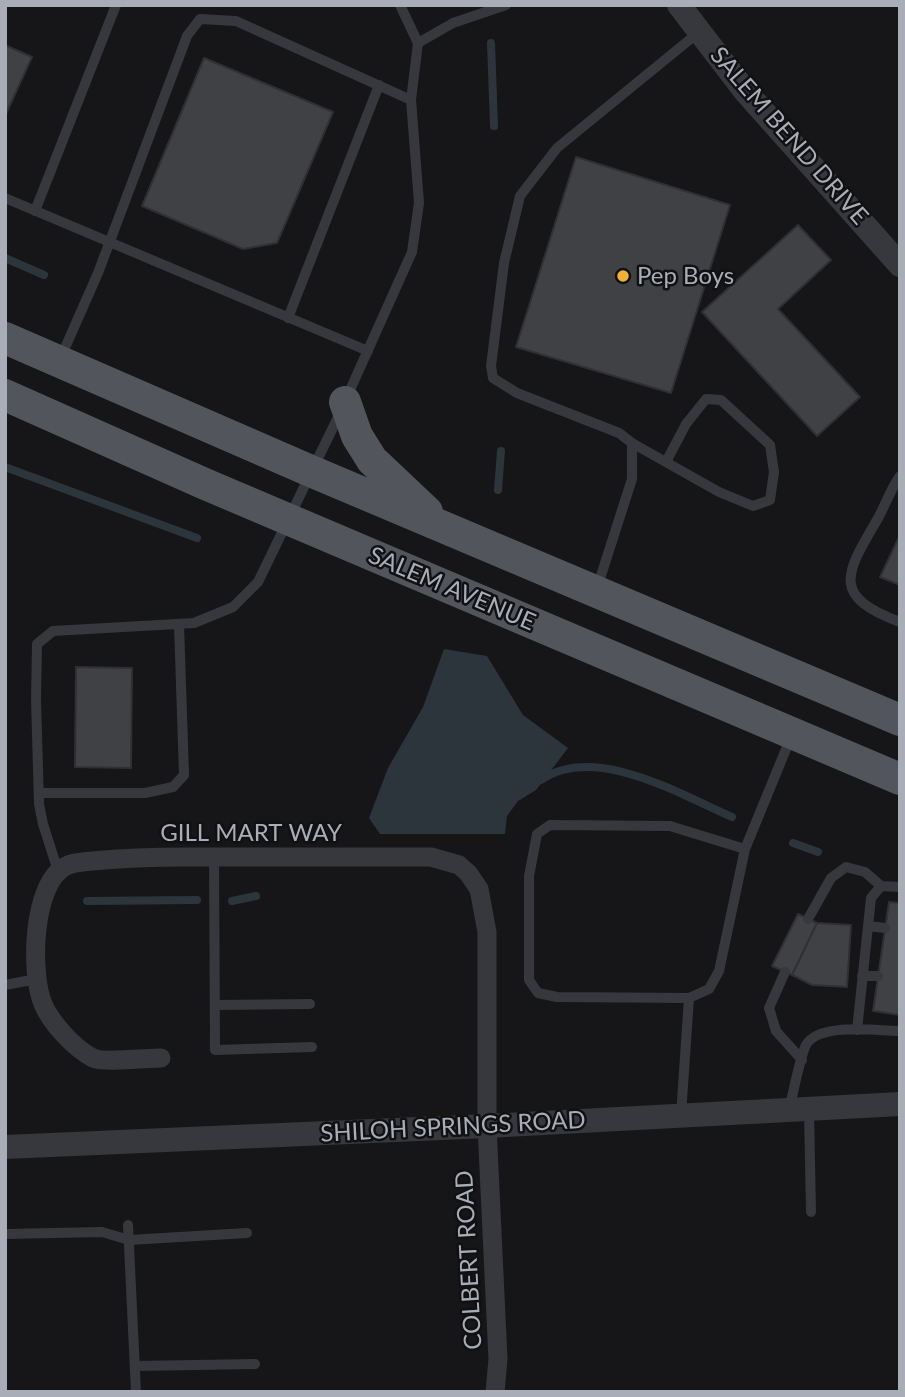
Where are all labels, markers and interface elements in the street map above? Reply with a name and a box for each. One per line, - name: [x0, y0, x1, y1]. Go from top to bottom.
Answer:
- street label: SALEM BEND DRIVE: [704, 41, 874, 231]
- place label: Pep Boys: [637, 262, 734, 290]
- marker: Pep Boys: [615, 268, 631, 284]
- street label: SALEM AVENUE: [364, 541, 540, 637]
- street label: GILL MART WAY: [160, 819, 342, 847]
- street label: SHILOH SPRINGS ROAD: [320, 1106, 586, 1148]
- street label: COLBERT ROAD: [450, 1170, 488, 1350]

